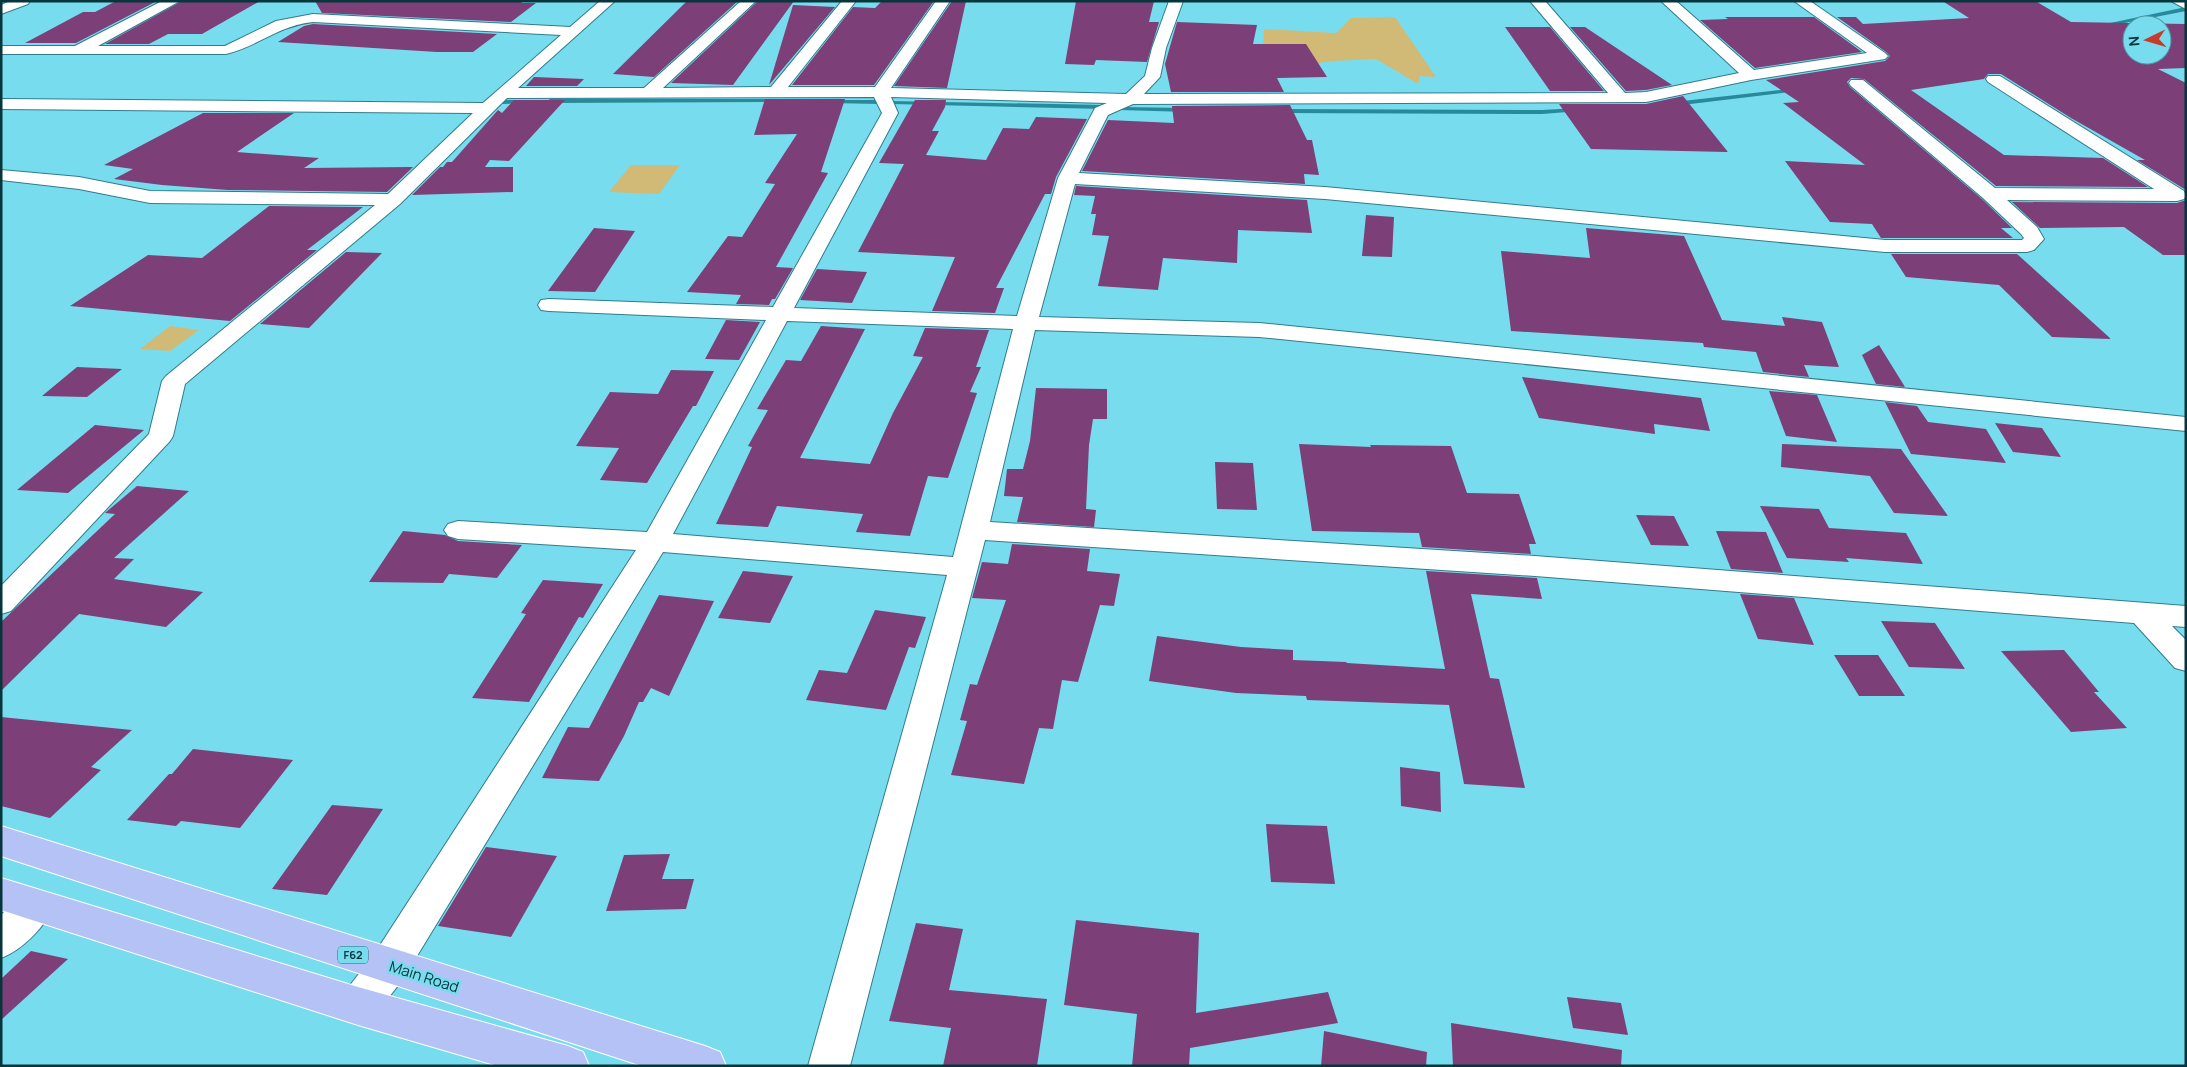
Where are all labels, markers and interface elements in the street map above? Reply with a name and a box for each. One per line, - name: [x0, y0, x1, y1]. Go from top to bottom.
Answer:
- north arrow: [2122, 15, 2172, 65]
- text: N: [2124, 35, 2143, 47]
- road number: F62: [338, 946, 368, 964]
- street label: Main Road: [387, 955, 462, 998]

